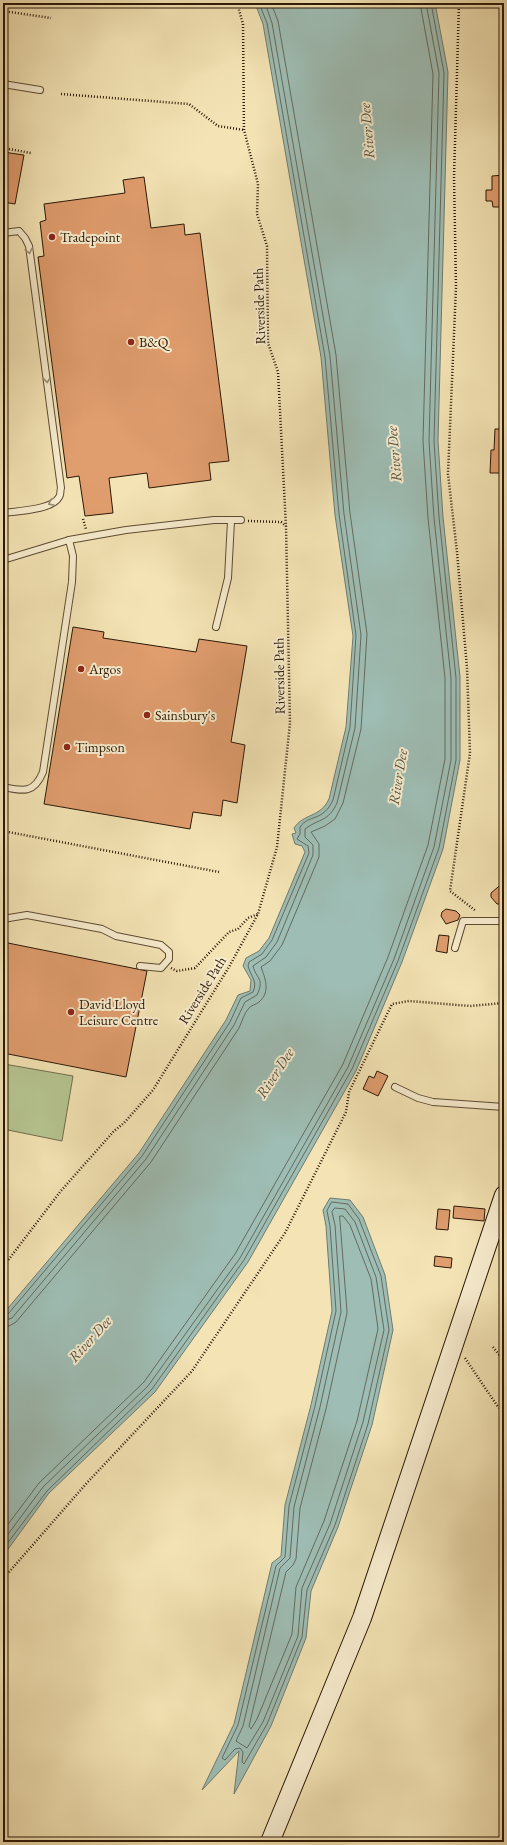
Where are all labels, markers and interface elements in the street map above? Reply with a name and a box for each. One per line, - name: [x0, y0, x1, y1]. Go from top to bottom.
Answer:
- water label: River Dee: [355, 101, 378, 160]
- place label: Tradepoint: [60, 228, 121, 246]
- marker: Tradepoint: [47, 232, 57, 242]
- one-way arrow: [25, 248, 33, 254]
- street label: Riverside Path: [249, 267, 269, 345]
- place label: B&Q: [139, 333, 171, 351]
- marker: B&Q: [126, 337, 136, 347]
- one-way arrow: [42, 376, 51, 383]
- water label: River Dee: [382, 424, 405, 483]
- one-way arrow: [47, 498, 55, 506]
- street label: Riverside Path: [269, 637, 289, 715]
- place label: Argos: [88, 660, 121, 678]
- marker: Argos: [76, 664, 86, 674]
- place label: Sainsbury's: [155, 706, 216, 724]
- marker: Sainsbury's: [142, 710, 152, 720]
- place label: Timpson: [75, 738, 125, 756]
- marker: Timpson: [62, 742, 72, 752]
- water label: River Dee: [384, 747, 411, 806]
- street label: Riverside Path: [174, 953, 230, 1027]
- place label: David Lloyd Leisure Centre: [79, 995, 159, 1029]
- marker: David Lloyd Leisure Centre: [66, 1007, 76, 1017]
- water label: River Dee: [251, 1043, 298, 1101]
- water label: River Dee: [64, 1311, 116, 1366]

